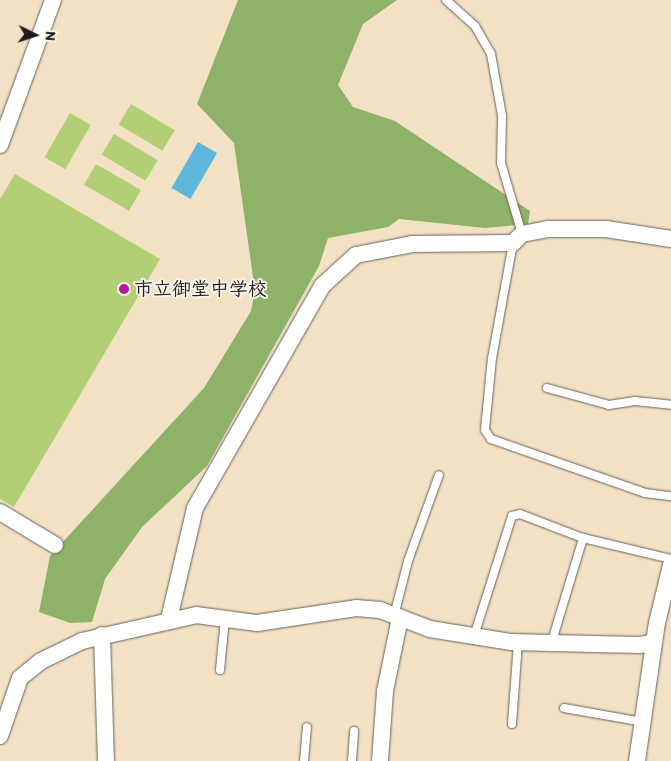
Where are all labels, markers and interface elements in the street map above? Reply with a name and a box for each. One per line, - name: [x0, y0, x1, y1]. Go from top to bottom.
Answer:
- north arrow: [10, 10, 60, 60]
- text: N: [42, 31, 59, 41]
- place label: 市立御堂中学校: [134, 278, 267, 300]
- marker: 市立御堂中学校: [118, 283, 130, 295]

